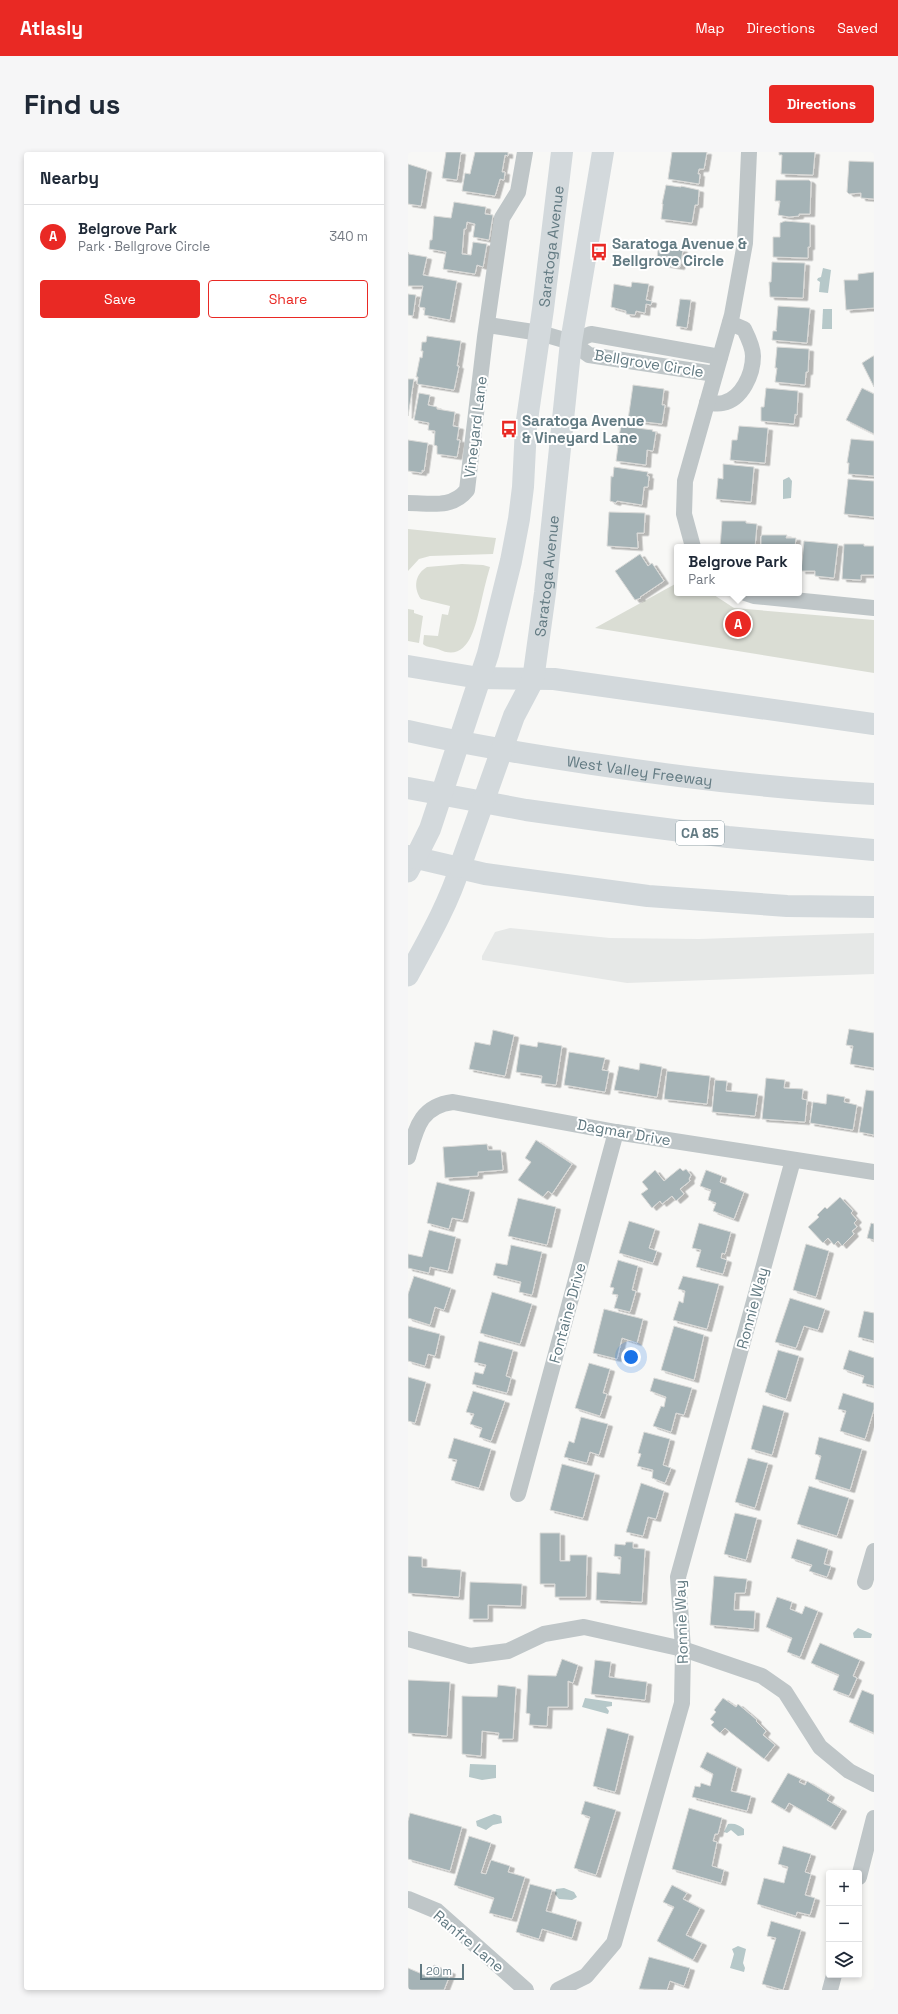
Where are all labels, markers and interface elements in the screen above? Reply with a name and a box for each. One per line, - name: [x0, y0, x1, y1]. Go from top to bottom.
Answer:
- text: Atlasly: [20, 16, 83, 41]
- text: Map: [695, 19, 725, 37]
- text: Directions: [747, 19, 815, 37]
- text: Saved: [837, 19, 878, 37]
- button: Directions: [769, 85, 874, 123]
- text: Find us: [24, 86, 121, 122]
- text: Nearby: [40, 167, 99, 189]
- street label: Saratoga Avenue: [534, 184, 567, 308]
- text: Belgrove Park: [78, 219, 177, 238]
- text: A: [49, 228, 57, 245]
- text: 340 m: [329, 228, 368, 245]
- place label: Saratoga Avenue & Bellgrove Circle: [612, 234, 747, 270]
- text: Park · Bellgrove Circle: [78, 238, 210, 255]
- bus stop icon: Saratoga Avenue & Bellgrove Circle: [589, 242, 609, 262]
- button: Save: [40, 280, 200, 318]
- button: Share: [208, 280, 368, 318]
- street label: Bellgrove Circle: [593, 345, 705, 381]
- street label: Vineyard Lane: [459, 375, 491, 479]
- place label: Saratoga Avenue & Vineyard Lane: [522, 411, 645, 447]
- bus stop icon: Saratoga Avenue & Vineyard Lane: [499, 419, 519, 439]
- street label: Saratoga Avenue: [530, 514, 563, 638]
- popup: [674, 544, 802, 596]
- text: Belgrove Park: [688, 552, 788, 571]
- text: Park: [688, 571, 715, 588]
- pin: A: [725, 609, 751, 639]
- street label: West Valley Freeway: [565, 751, 714, 790]
- road number: CA 85: [676, 821, 724, 845]
- street label: Dagmar Drive: [576, 1114, 673, 1150]
- street label: Fontaine Drive: [544, 1261, 590, 1365]
- street label: Ronnie Way: [732, 1265, 772, 1351]
- your location: [621, 1347, 641, 1367]
- street label: Ronnie Way: [670, 1580, 692, 1664]
- map controls: [826, 1870, 862, 1978]
- button: +: [826, 1870, 862, 1906]
- street label: Ranfre Lane: [430, 1906, 508, 1976]
- button: −: [826, 1906, 862, 1942]
- button: layers: [826, 1942, 862, 1978]
- scale bar: [420, 1962, 464, 1981]
- text: 20 m: [426, 1964, 452, 1978]

